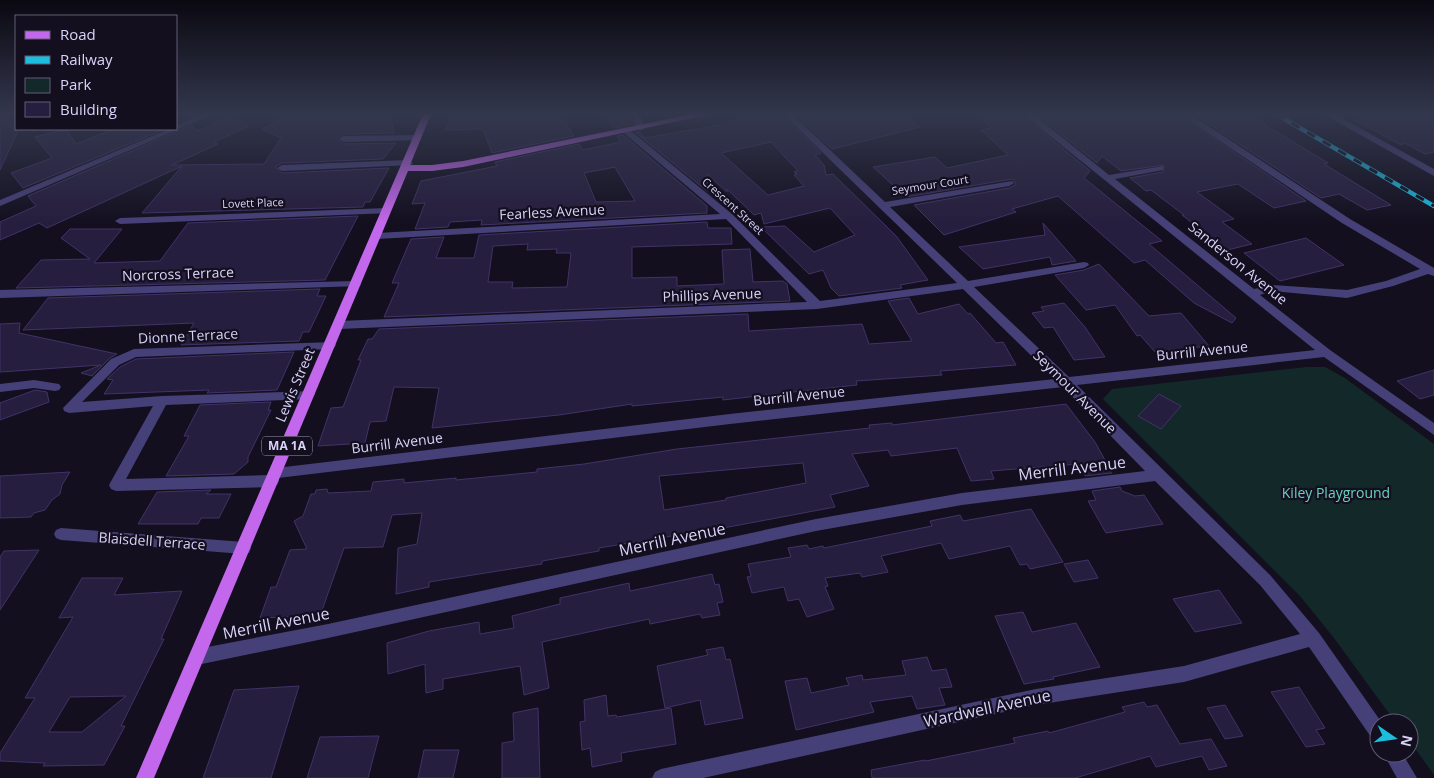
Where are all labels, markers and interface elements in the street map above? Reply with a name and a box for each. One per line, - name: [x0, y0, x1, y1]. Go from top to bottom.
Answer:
- legend: [15, 15, 178, 130]
- text: Road: [60, 24, 96, 44]
- text: Railway: [60, 49, 113, 69]
- text: Park: [60, 74, 91, 94]
- text: Building: [60, 99, 117, 119]
- street label: Seymour Court: [891, 171, 969, 198]
- street label: Crescent Street: [699, 174, 768, 238]
- street label: Lovett Place: [222, 194, 284, 211]
- street label: Fearless Avenue: [499, 199, 605, 224]
- street label: Sanderson Avenue: [1185, 217, 1292, 309]
- street label: Norcross Terrace: [122, 262, 234, 285]
- street label: Phillips Avenue: [662, 283, 762, 306]
- street label: Dionne Terrace: [137, 323, 239, 348]
- street label: Burrill Avenue: [1155, 336, 1249, 365]
- street label: Lewis Street: [270, 345, 319, 425]
- street label: Seymour Avenue: [1030, 346, 1121, 438]
- street label: Burrill Avenue: [752, 381, 846, 410]
- street label: Burrill Avenue: [350, 427, 444, 458]
- road number: MA 1A: [262, 436, 312, 456]
- street label: Merrill Avenue: [1017, 450, 1127, 486]
- park label: Kiley Playground: [1282, 483, 1390, 502]
- street label: Merrill Avenue: [617, 517, 727, 561]
- street label: Blaisdell Terrace: [98, 527, 206, 554]
- street label: Merrill Avenue: [221, 602, 331, 644]
- street label: Wardwell Avenue: [921, 684, 1053, 732]
- north arrow: [1369, 713, 1419, 763]
- text: N: [1397, 733, 1418, 749]

